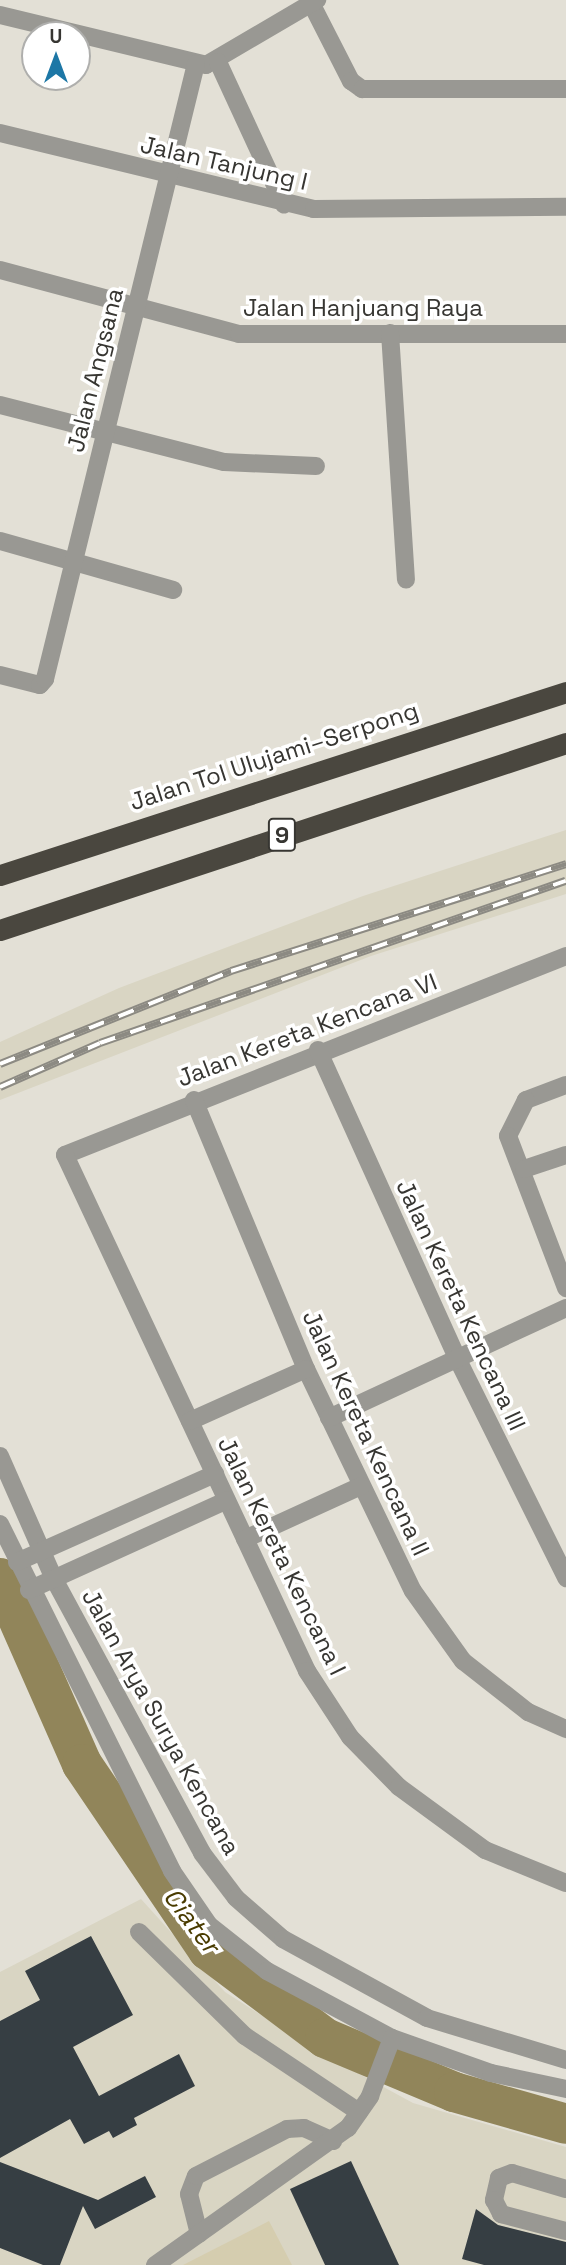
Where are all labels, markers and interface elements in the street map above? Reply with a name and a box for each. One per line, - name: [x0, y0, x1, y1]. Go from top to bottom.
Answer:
- north arrow: [21, 21, 91, 91]
- text: U: [50, 24, 62, 49]
- street label: Jalan Tanjung I: [137, 130, 311, 196]
- street label: Jalan Angsana: [61, 285, 129, 455]
- street label: Jalan Hanjuang Raya: [243, 294, 483, 322]
- street label: Jalan Tol Ulujami–Serpong: [126, 696, 422, 816]
- road number: 9: [266, 816, 298, 855]
- street label: Jalan Kereta Kencana VI: [173, 967, 441, 1093]
- street label: Jalan Kereta Kencana III: [390, 1175, 532, 1435]
- street label: Jalan Kereta Kencana II: [296, 1306, 436, 1560]
- street label: Jalan Kereta Kencana I: [212, 1432, 352, 1680]
- street label: Jalan Arya Surya Kencana: [76, 1584, 246, 1860]
- water label: Ciater: [156, 1882, 226, 1960]

